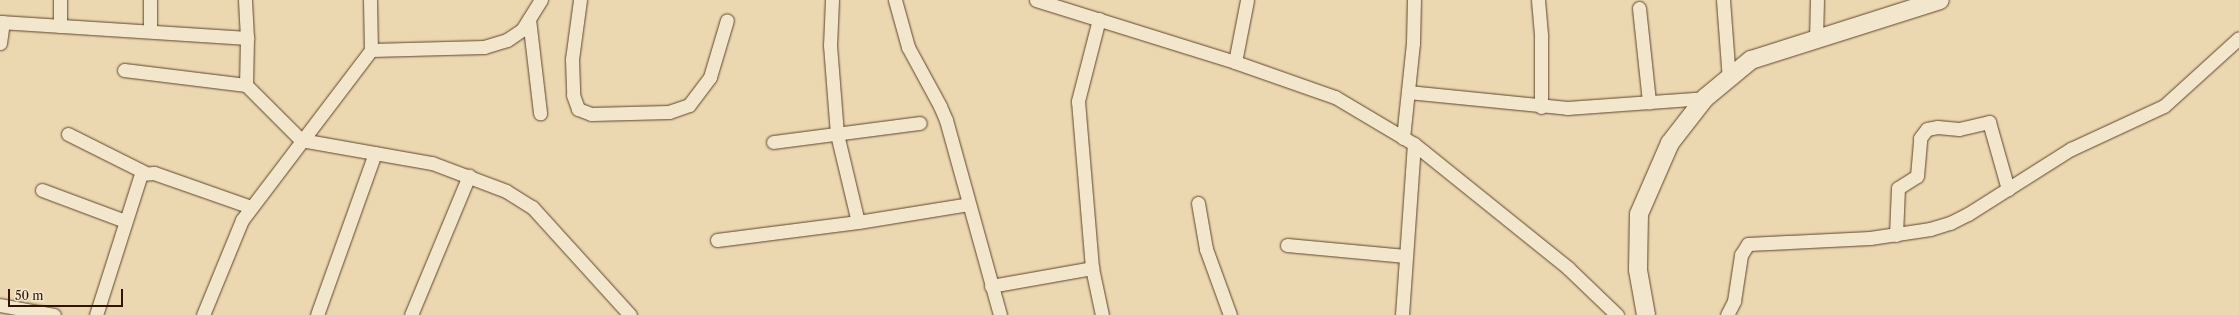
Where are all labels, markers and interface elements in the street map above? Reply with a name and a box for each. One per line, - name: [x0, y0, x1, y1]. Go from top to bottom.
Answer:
- scale bar: [10, 281, 125, 307]
- text: 50 m: [15, 288, 44, 303]

